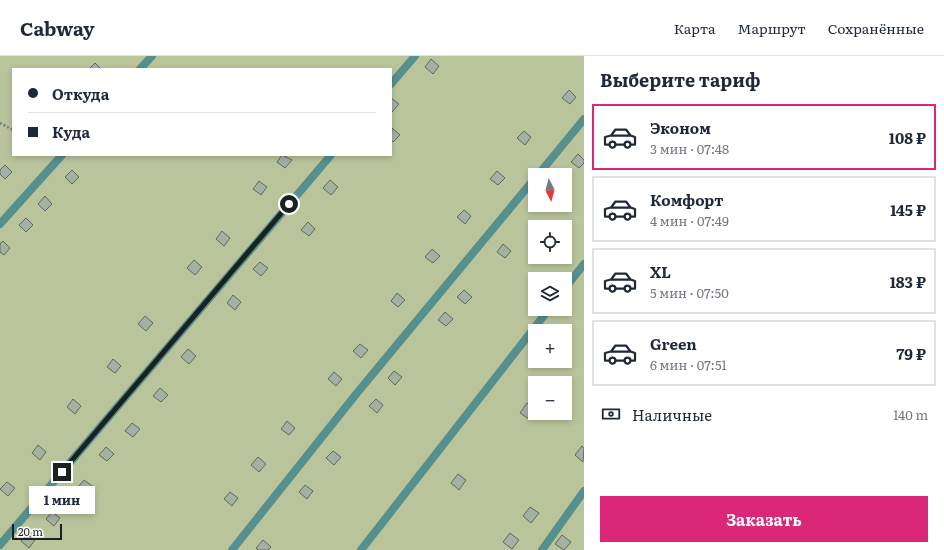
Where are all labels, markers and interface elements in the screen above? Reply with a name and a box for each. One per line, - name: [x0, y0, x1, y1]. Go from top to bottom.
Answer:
- text: Cabway: [20, 14, 95, 42]
- text: Карта: [674, 18, 716, 38]
- text: Маршрут: [738, 18, 806, 38]
- text: Сохранённые: [828, 18, 924, 38]
- text: Выберите тариф: [600, 66, 760, 93]
- text: Откуда: [52, 82, 109, 105]
- text: Эконом: [650, 116, 711, 139]
- icon: car: [602, 119, 638, 155]
- text: Куда: [52, 120, 90, 143]
- text: 108 ₽: [889, 126, 926, 149]
- text: 3 мин · 07:48: [650, 139, 729, 158]
- north arrow: [528, 168, 572, 212]
- map controls: [528, 168, 572, 420]
- text: Комфорт: [650, 188, 724, 211]
- icon: car: [602, 191, 638, 227]
- route start: [280, 195, 298, 213]
- text: 145 ₽: [890, 198, 926, 221]
- text: 4 мин · 07:49: [650, 211, 729, 230]
- button: locate: [528, 220, 572, 264]
- text: XL: [650, 260, 671, 283]
- icon: car: [602, 263, 638, 299]
- text: 183 ₽: [890, 270, 926, 293]
- button: layers: [528, 272, 572, 316]
- text: 5 мин · 07:50: [650, 283, 729, 302]
- button: +: [528, 324, 572, 368]
- text: Green: [650, 332, 697, 355]
- icon: car: [602, 335, 638, 371]
- text: 79 ₽: [896, 342, 926, 365]
- text: 6 мин · 07:51: [650, 355, 727, 374]
- button: −: [528, 376, 572, 420]
- icon: cash: [600, 403, 622, 425]
- text: Наличные: [632, 403, 712, 426]
- text: 140 m: [893, 405, 928, 424]
- route end: [53, 463, 71, 481]
- callout: 1 мин: [29, 486, 95, 514]
- text: 1 мин: [44, 490, 80, 509]
- button: Заказать: [600, 496, 928, 542]
- scale bar: [12, 522, 62, 541]
- text: 20 m: [18, 523, 43, 539]

